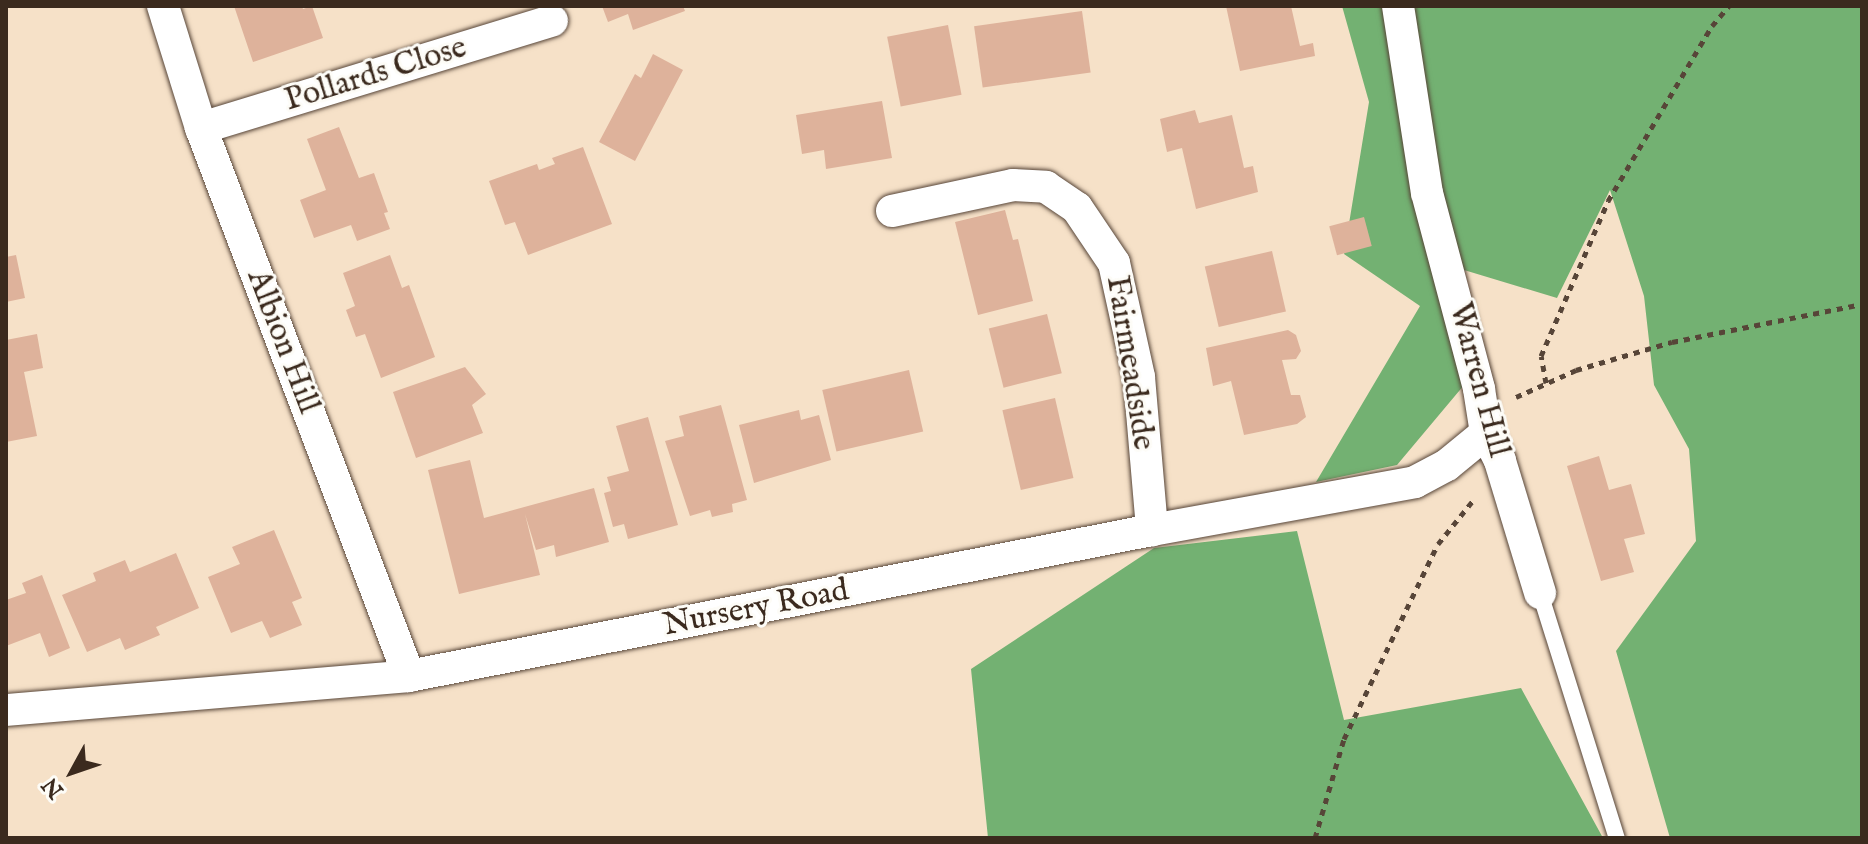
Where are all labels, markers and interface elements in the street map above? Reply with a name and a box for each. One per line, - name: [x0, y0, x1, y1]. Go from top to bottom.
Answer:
- street label: Pollards Close: [280, 29, 472, 121]
- street label: Albion Hill: [237, 265, 327, 419]
- street label: Fairmeadside: [1096, 273, 1162, 453]
- street label: Warren Hill: [1439, 299, 1517, 461]
- street label: Nursery Road: [660, 572, 852, 646]
- north arrow: [32, 732, 112, 812]
- text: N: [37, 771, 70, 804]

